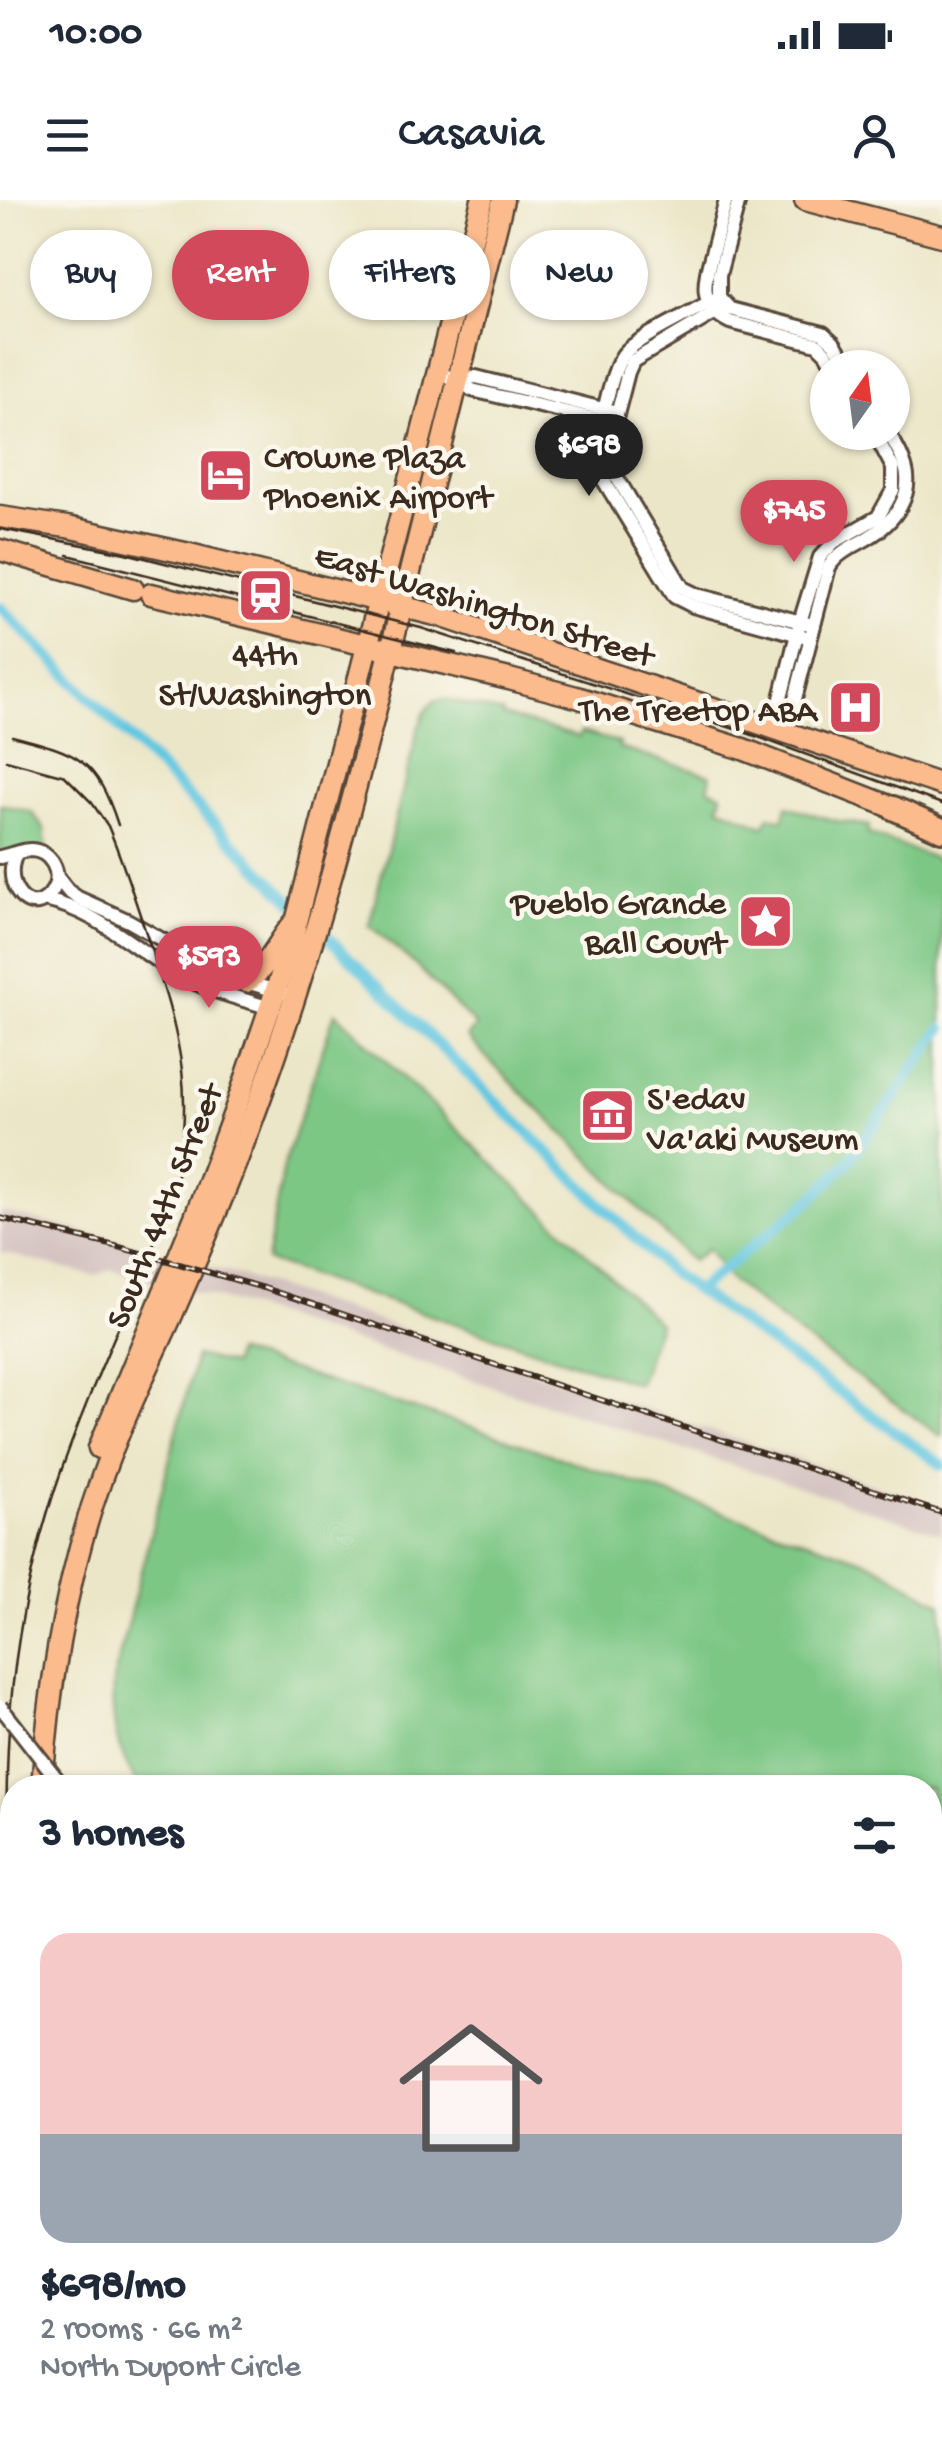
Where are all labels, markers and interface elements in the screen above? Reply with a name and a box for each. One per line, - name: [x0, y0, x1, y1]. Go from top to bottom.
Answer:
- text: 10:00: [50, 13, 142, 57]
- icon: menu: [40, 108, 95, 163]
- icon: person: [847, 108, 902, 163]
- text: Casavia: [398, 109, 544, 162]
- chip: Buy: [30, 230, 152, 320]
- chip: Rent: [172, 230, 309, 320]
- chip: Filters: [329, 230, 490, 320]
- chip: New: [510, 230, 648, 320]
- north arrow: [810, 350, 910, 450]
- map controls: [810, 350, 910, 450]
- pin: $698: [530, 414, 648, 499]
- text: $698: [557, 427, 621, 465]
- place label: Crowne Plaza Phoenix Airport: [263, 440, 495, 521]
- hotel icon: Crowne Plaza Phoenix Airport: [195, 445, 255, 505]
- pin: $745: [735, 480, 853, 565]
- text: $745: [763, 493, 825, 531]
- street label: East Washington Street: [309, 537, 660, 680]
- station icon: 44th St/Washington: [235, 566, 295, 626]
- place label: 44th St/Washington: [158, 637, 372, 718]
- hospital icon: The Treetop ABA: [826, 678, 886, 738]
- place label: The Treetop ABA: [577, 693, 819, 734]
- place label: Pueblo Grande Ball Court: [509, 886, 729, 967]
- place icon: Pueblo Grande Ball Court: [735, 891, 795, 951]
- pin: $593: [150, 926, 268, 1011]
- text: $593: [177, 939, 241, 977]
- street label: South 44th Street: [99, 1076, 236, 1335]
- place label: S'edav Va'aki Museum: [646, 1081, 859, 1162]
- museum icon: S'edav Va'aki Museum: [578, 1086, 638, 1146]
- icon: filters: [847, 1808, 902, 1863]
- text: 3 homes: [40, 1811, 183, 1860]
- icon: home: [381, 1998, 561, 2178]
- text: $698/mo: [40, 2263, 186, 2312]
- text: 2 rooms · 66 m²: [40, 2312, 243, 2350]
- text: North Dupont Circle: [40, 2350, 301, 2388]

